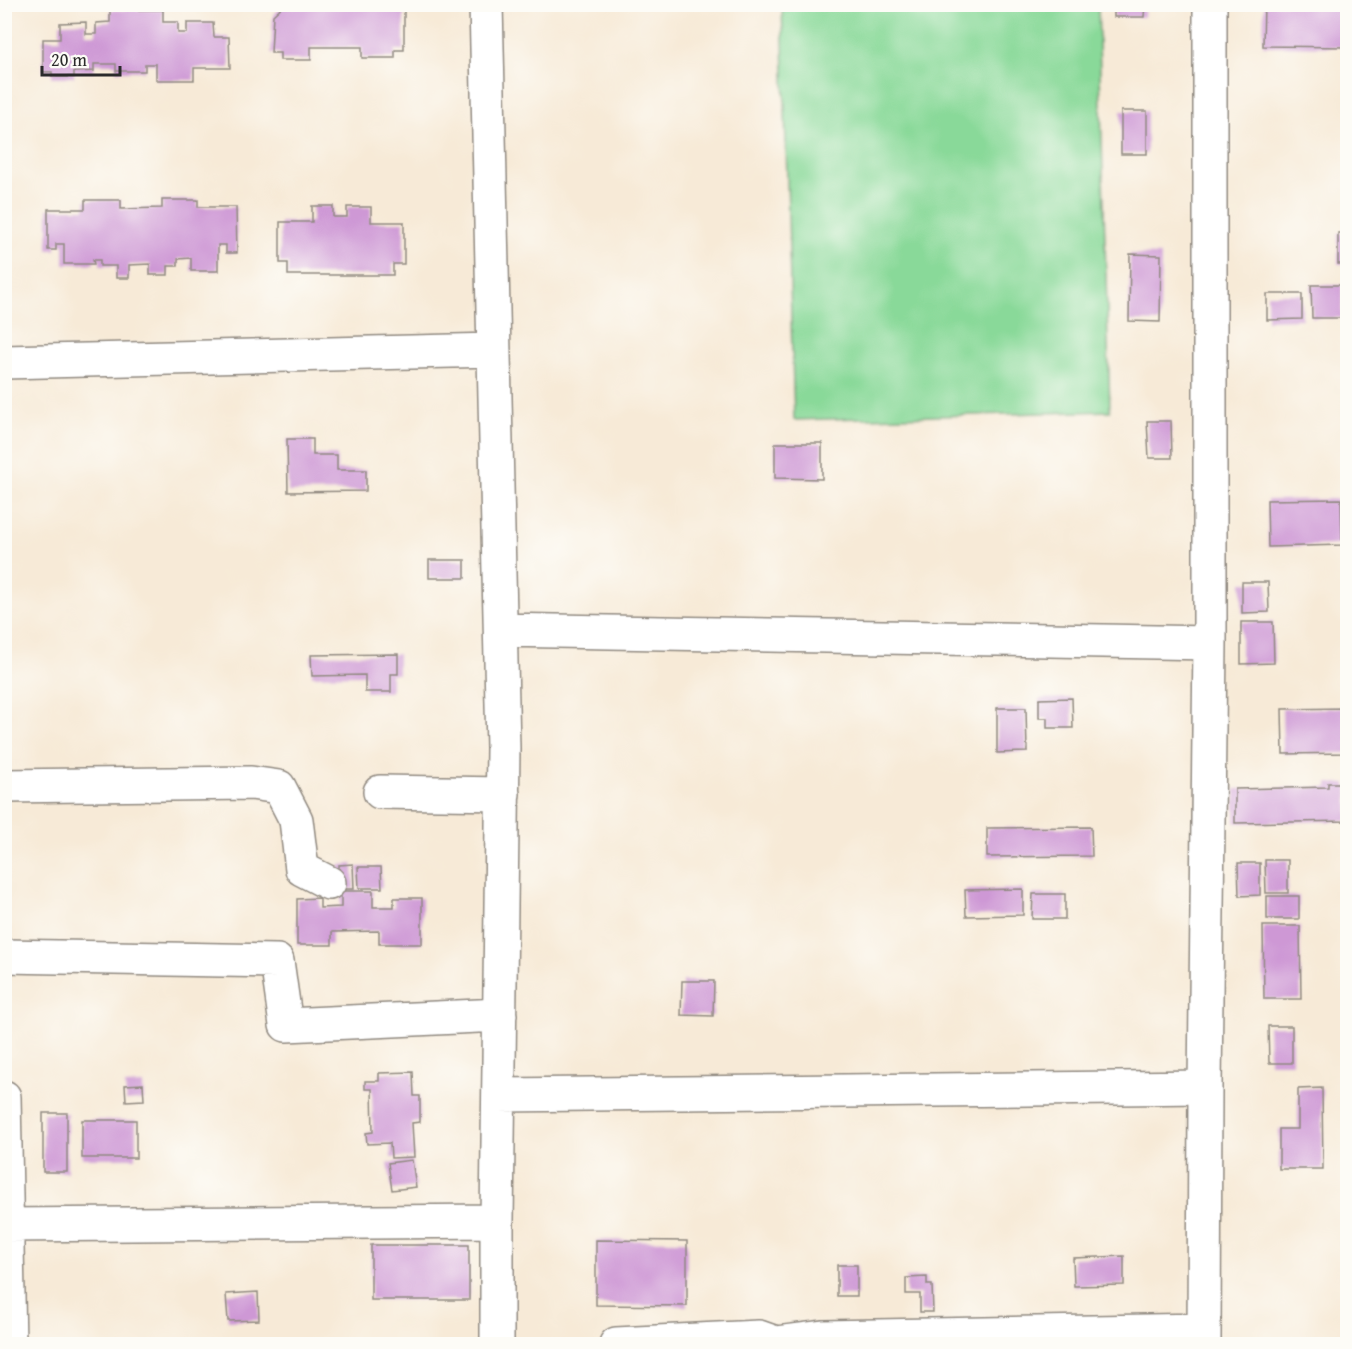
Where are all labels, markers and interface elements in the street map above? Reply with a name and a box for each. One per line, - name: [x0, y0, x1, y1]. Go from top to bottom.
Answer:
- scale bar: [42, 39, 120, 77]
- text: 20 m: [51, 46, 87, 73]

